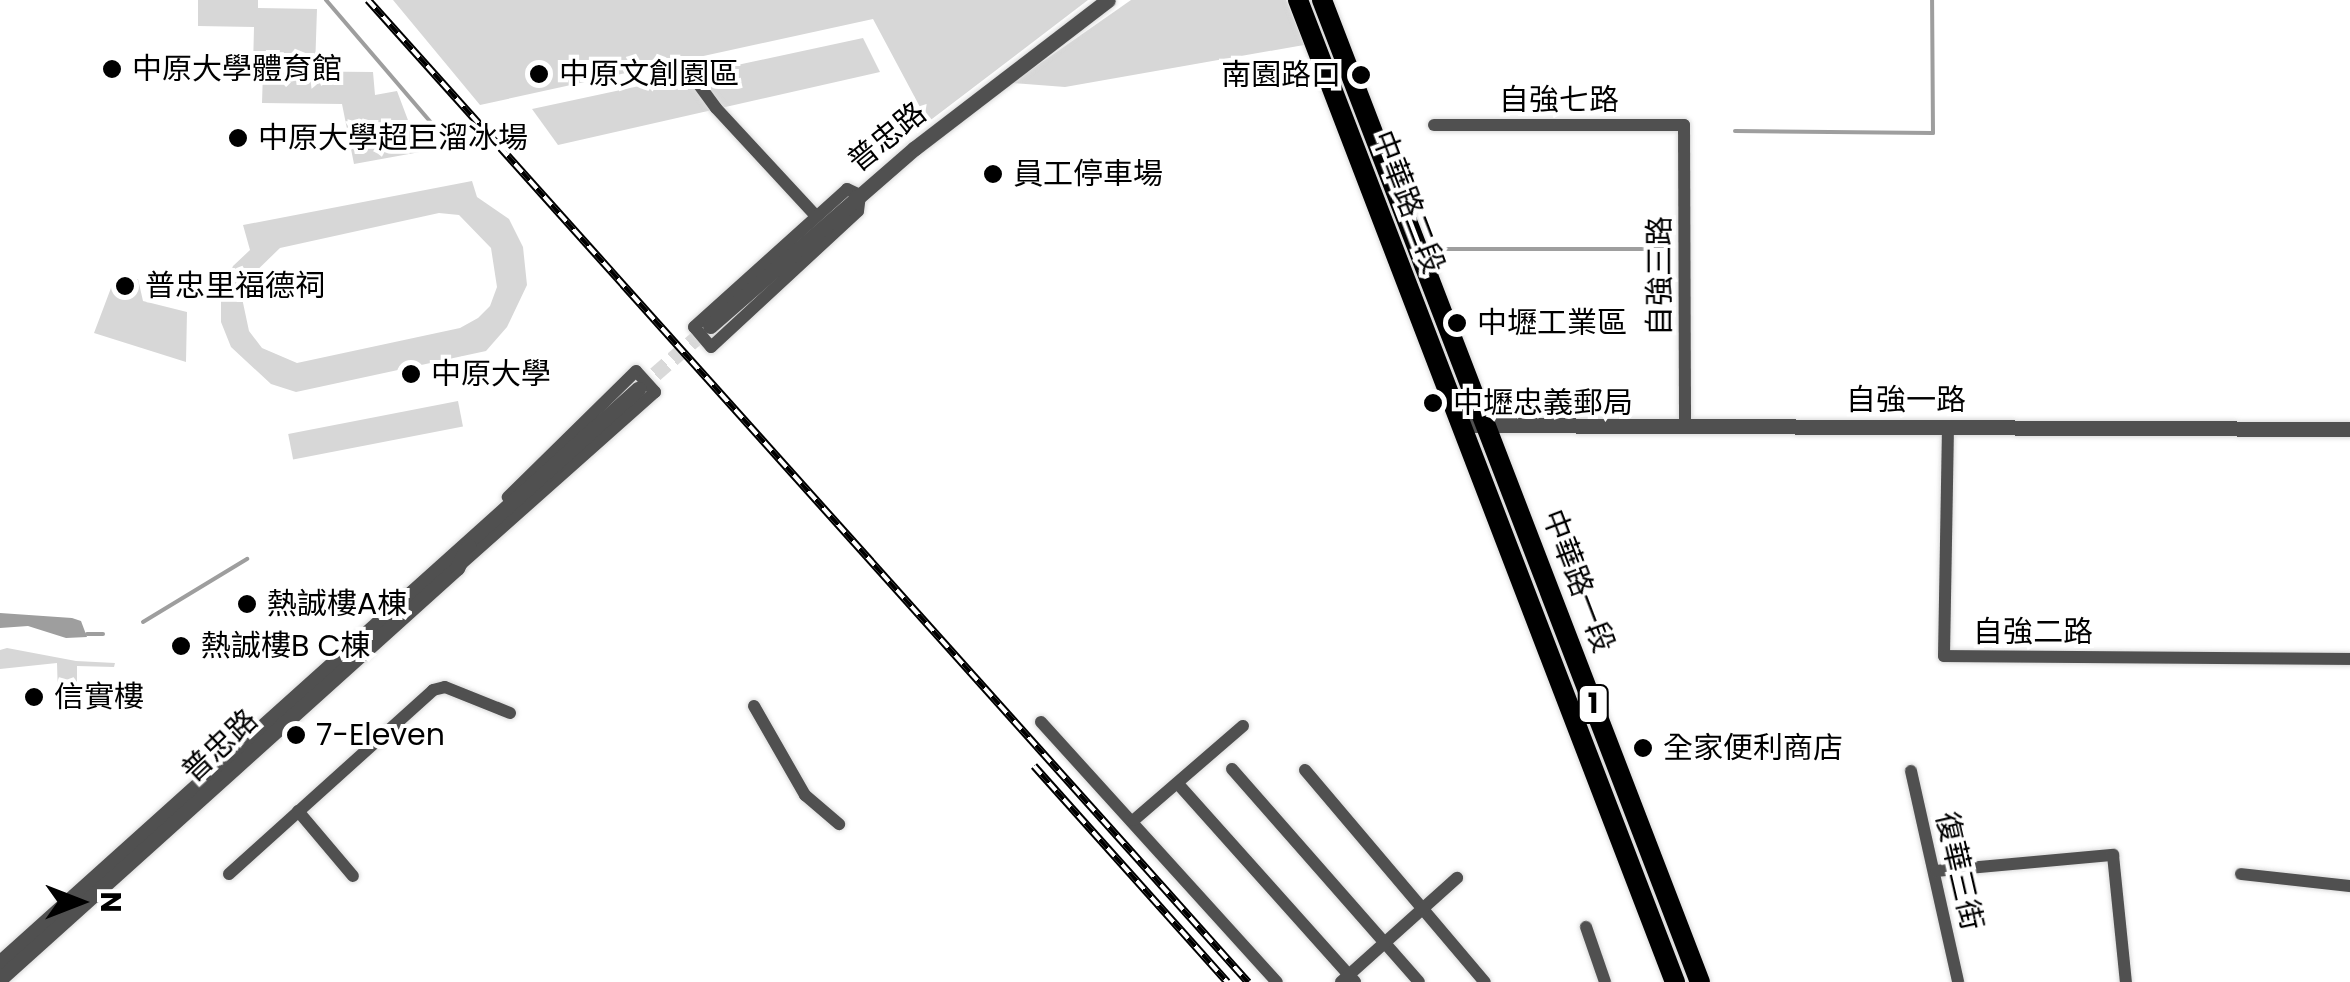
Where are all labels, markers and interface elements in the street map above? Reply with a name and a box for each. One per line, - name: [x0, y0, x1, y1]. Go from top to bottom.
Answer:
- place label: 中原大學體育館: [132, 51, 342, 87]
- place label: 中原文創園區: [559, 56, 739, 92]
- place label: 南園路口: [1221, 57, 1341, 93]
- marker: 中原大學體育館: [101, 58, 123, 80]
- marker: 中原文創園區: [528, 63, 550, 85]
- marker: 南園路口: [1350, 64, 1372, 86]
- street label: 自強七路: [1499, 82, 1619, 118]
- street label: 普忠路: [841, 95, 933, 179]
- place label: 中原大學超巨溜冰場: [258, 120, 528, 156]
- street label: 中華路二段: [1364, 126, 1452, 278]
- marker: 中原大學超巨溜冰場: [227, 127, 249, 149]
- place label: 員工停車場: [1013, 156, 1163, 192]
- marker: 員工停車場: [982, 163, 1004, 185]
- street label: 自強三路: [1642, 216, 1678, 336]
- place label: 普忠里福德祠: [145, 268, 325, 304]
- marker: 普忠里福德祠: [114, 275, 136, 297]
- place label: 中壢工業區: [1477, 305, 1627, 341]
- marker: 中壢工業區: [1446, 312, 1468, 334]
- place label: 中原大學: [431, 356, 551, 392]
- marker: 中原大學: [400, 363, 422, 385]
- street label: 自強一路: [1846, 382, 1966, 418]
- place label: 中壢忠義郵局: [1453, 385, 1633, 421]
- marker: 中壢忠義郵局: [1422, 392, 1444, 414]
- street label: 中華路一段: [1534, 505, 1622, 657]
- place label: 熱誠樓A棟: [267, 586, 407, 622]
- marker: 熱誠樓A棟: [236, 593, 258, 615]
- street label: 自強二路: [1973, 614, 2093, 650]
- place label: 熱誠樓B C棟: [201, 628, 371, 664]
- marker: 熱誠樓B C棟: [170, 635, 192, 657]
- place label: 信實樓: [54, 679, 144, 715]
- road number: 1: [1576, 681, 1610, 727]
- marker: 信實樓: [23, 686, 45, 708]
- street label: 普忠路: [175, 702, 265, 790]
- place label: 7-Eleven: [316, 717, 445, 753]
- marker: 7-Eleven: [285, 724, 307, 746]
- place label: 全家便利商店: [1663, 730, 1843, 766]
- marker: 全家便利商店: [1632, 737, 1654, 759]
- street label: 復華三街: [1928, 808, 1990, 934]
- north arrow: [30, 852, 130, 952]
- text: N: [91, 891, 130, 913]

